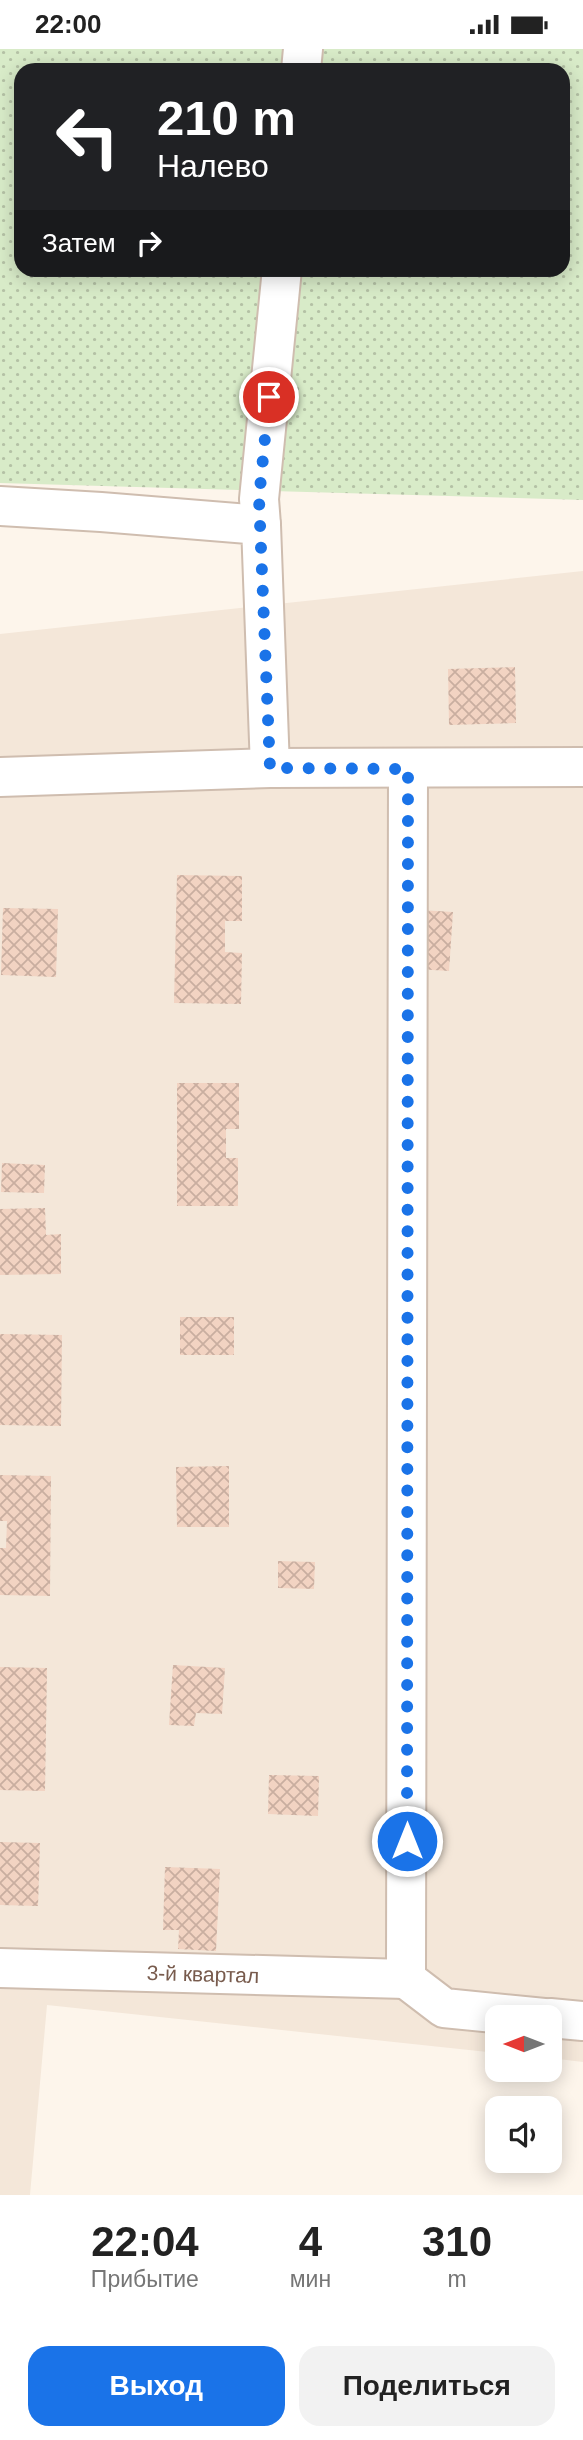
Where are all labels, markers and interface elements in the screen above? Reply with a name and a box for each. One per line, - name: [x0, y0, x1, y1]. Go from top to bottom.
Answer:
- text: 22:00: [35, 9, 102, 39]
- icon: left: [42, 91, 133, 182]
- text: 210 m: [157, 91, 296, 145]
- text: Налево: [157, 148, 269, 184]
- icon: right: [130, 224, 168, 262]
- text: Затем: [42, 228, 116, 258]
- pin: [239, 367, 299, 427]
- icon: arrive: [250, 378, 288, 416]
- position arrow: [370, 1804, 444, 1878]
- street label: 3-й квартал: [146, 1960, 260, 1987]
- north arrow: [485, 2005, 562, 2083]
- map controls: [485, 2005, 562, 2173]
- button: sound: [485, 2096, 562, 2173]
- text: 22:04: [91, 2218, 199, 2265]
- text: 4: [299, 2218, 322, 2265]
- text: 310: [422, 2218, 492, 2265]
- text: Прибытие: [91, 2266, 199, 2292]
- text: мин: [290, 2266, 331, 2292]
- text: m: [447, 2266, 467, 2292]
- button: Выход: [28, 2346, 285, 2426]
- button: Поделиться: [299, 2346, 555, 2426]

